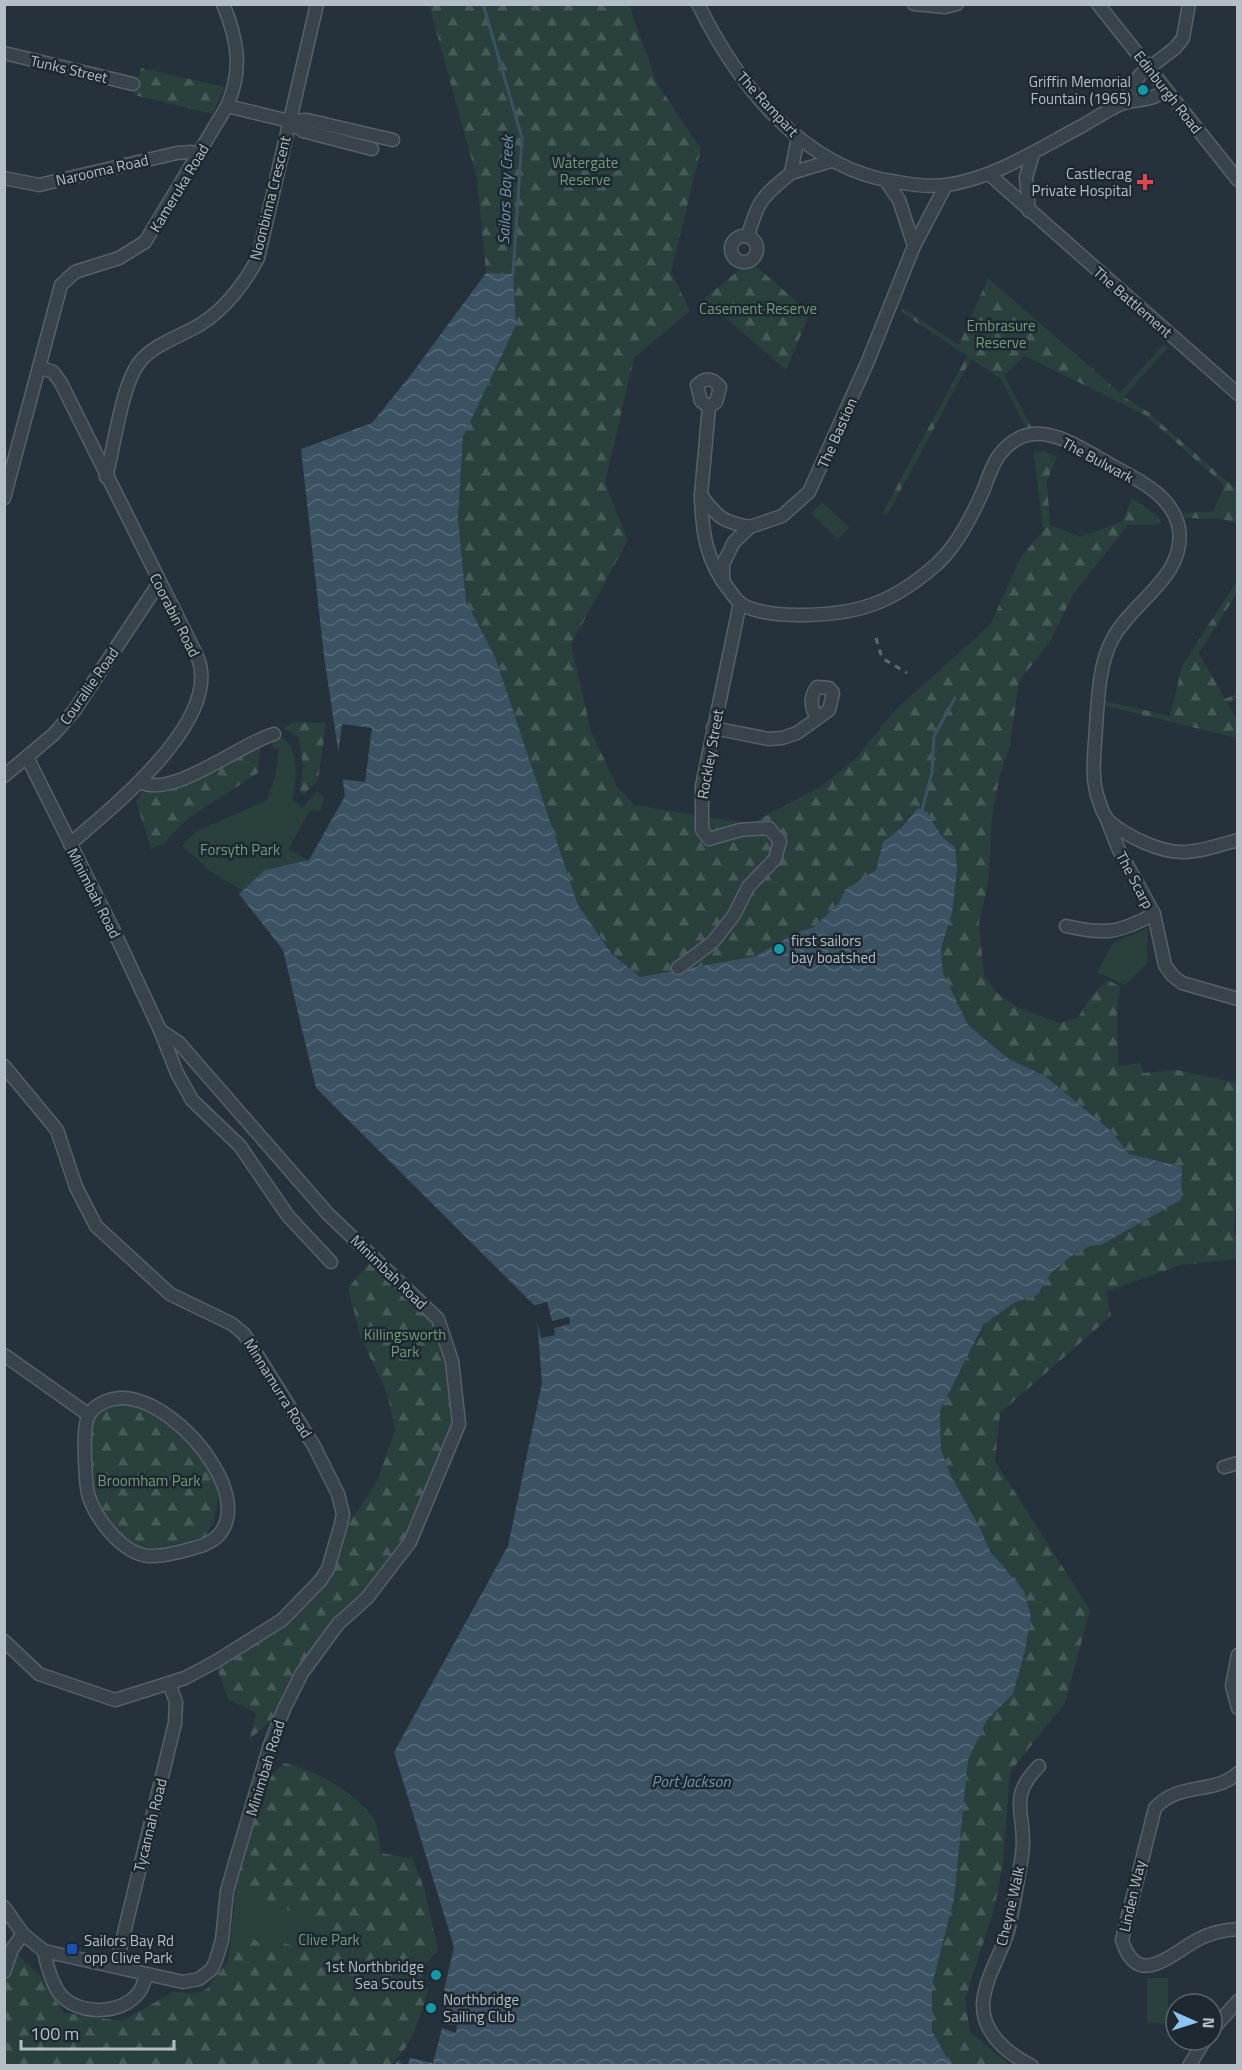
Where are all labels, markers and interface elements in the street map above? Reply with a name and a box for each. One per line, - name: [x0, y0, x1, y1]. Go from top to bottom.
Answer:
- street label: Edinburgh Road: [1128, 46, 1208, 138]
- street label: Tunks Street: [28, 49, 111, 89]
- street label: The Rampart: [732, 66, 805, 142]
- place label: Griffin Memorial Fountain (1965): [1029, 70, 1131, 110]
- marker: Griffin Memorial Fountain (1965): [1136, 83, 1150, 97]
- street label: Noonbinna Crescent: [243, 133, 297, 262]
- water label: Sailors Bay Creek: [491, 133, 519, 245]
- street label: Kameruka Road: [143, 139, 215, 237]
- street label: Narooma Road: [53, 148, 151, 192]
- park label: Watergate Reserve: [552, 151, 618, 191]
- place label: Castlecrag Private Hospital: [1031, 162, 1132, 202]
- marker: Castlecrag Private Hospital: [1136, 173, 1154, 191]
- street label: The Battlement: [1088, 261, 1178, 343]
- park label: Casement Reserve: [699, 297, 817, 320]
- park label: Embrasure Reserve: [967, 314, 1036, 354]
- street label: The Bastion: [811, 394, 863, 472]
- street label: The Bulwark: [1058, 431, 1138, 489]
- street label: Coorabin Road: [144, 569, 206, 661]
- street label: Courallie Road: [54, 642, 124, 730]
- street label: Rockley Street: [691, 707, 729, 801]
- park label: Forsyth Park: [200, 838, 280, 861]
- street label: Minimbah Road: [61, 844, 127, 942]
- street label: The Scarp: [1110, 847, 1160, 913]
- place label: first sailors bay boatshed: [791, 929, 876, 969]
- marker: first sailors bay boatshed: [772, 942, 786, 956]
- street label: Minimbah Road: [345, 1229, 433, 1315]
- park label: Killingsworth Park: [364, 1323, 446, 1363]
- street label: Minnamurra Road: [238, 1334, 318, 1442]
- park label: Broomham Park: [98, 1469, 200, 1492]
- street label: Minimbah Road: [240, 1717, 290, 1819]
- water label: Port Jackson: [652, 1769, 731, 1793]
- street label: Tycannah Road: [127, 1776, 173, 1874]
- street label: Linden Way: [1113, 1858, 1151, 1934]
- street label: Cheyne Walk: [990, 1864, 1030, 1948]
- park label: Clive Park: [298, 1928, 360, 1951]
- place label: Sailors Bay Rd opp Clive Park: [84, 1929, 174, 1969]
- marker: Sailors Bay Rd opp Clive Park: [65, 1942, 79, 1956]
- place label: 1st Northbridge Sea Scouts: [324, 1955, 424, 1995]
- marker: 1st Northbridge Sea Scouts: [429, 1968, 443, 1982]
- place label: Northbridge Sailing Club: [443, 1988, 519, 2028]
- north arrow: [1164, 1992, 1224, 2052]
- marker: Northbridge Sailing Club: [424, 2001, 438, 2015]
- scale bar: [21, 2013, 174, 2051]
- text: N: [1197, 2017, 1221, 2029]
- text: 100 m: [30, 2020, 79, 2047]

